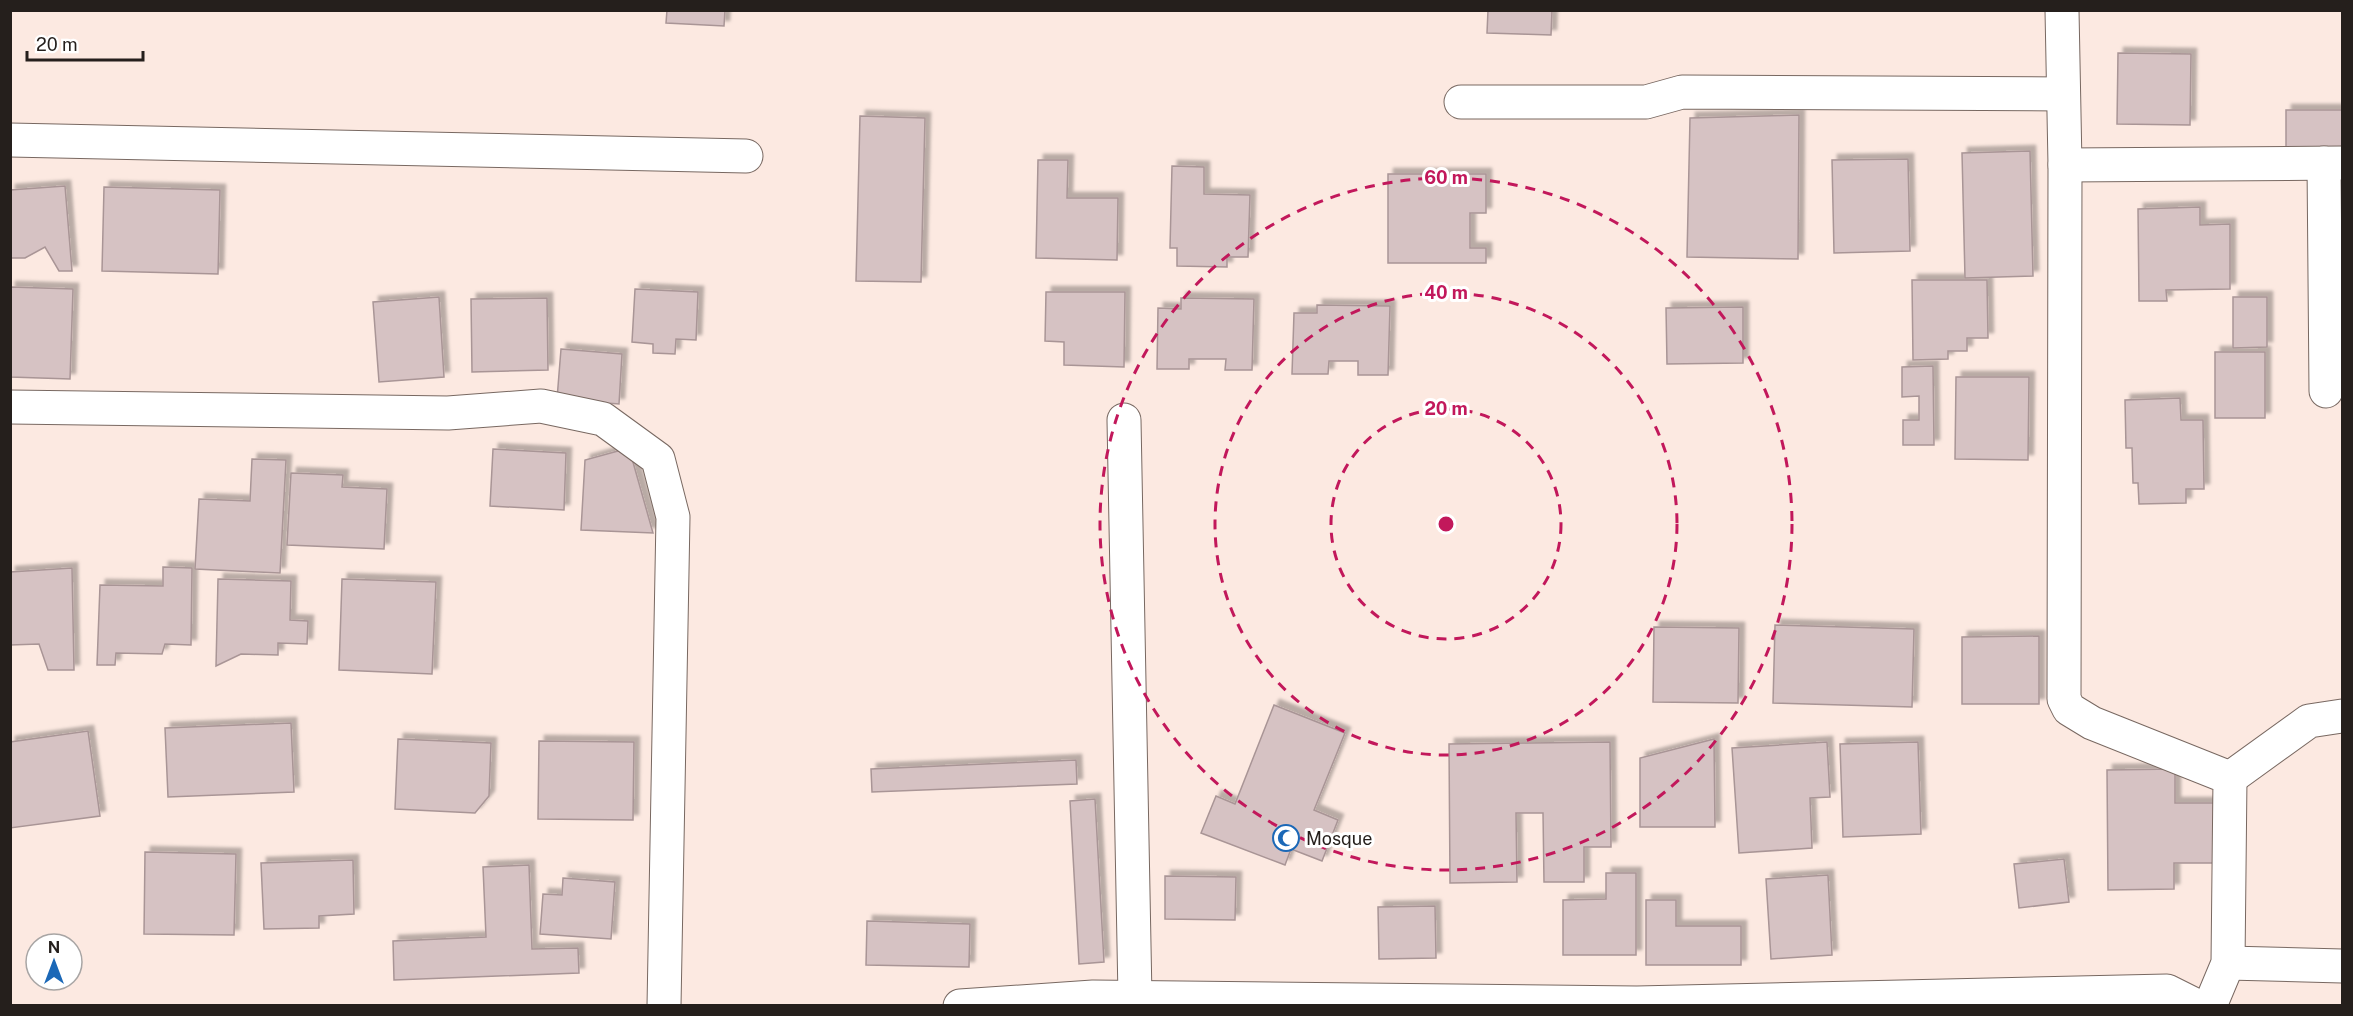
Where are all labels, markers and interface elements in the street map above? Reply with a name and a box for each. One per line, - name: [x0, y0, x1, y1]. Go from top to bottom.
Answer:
- scale bar: [27, 24, 142, 62]
- text: 20 m: [36, 34, 78, 55]
- text: 60 m: [1424, 167, 1468, 188]
- text: 40 m: [1424, 282, 1468, 303]
- text: 20 m: [1424, 398, 1468, 419]
- centre of rings: [1436, 514, 1456, 534]
- mosque icon: Mosque: [1271, 823, 1301, 853]
- place label: Mosque: [1306, 828, 1372, 849]
- north arrow: [24, 932, 84, 992]
- text: N: [48, 938, 60, 957]

